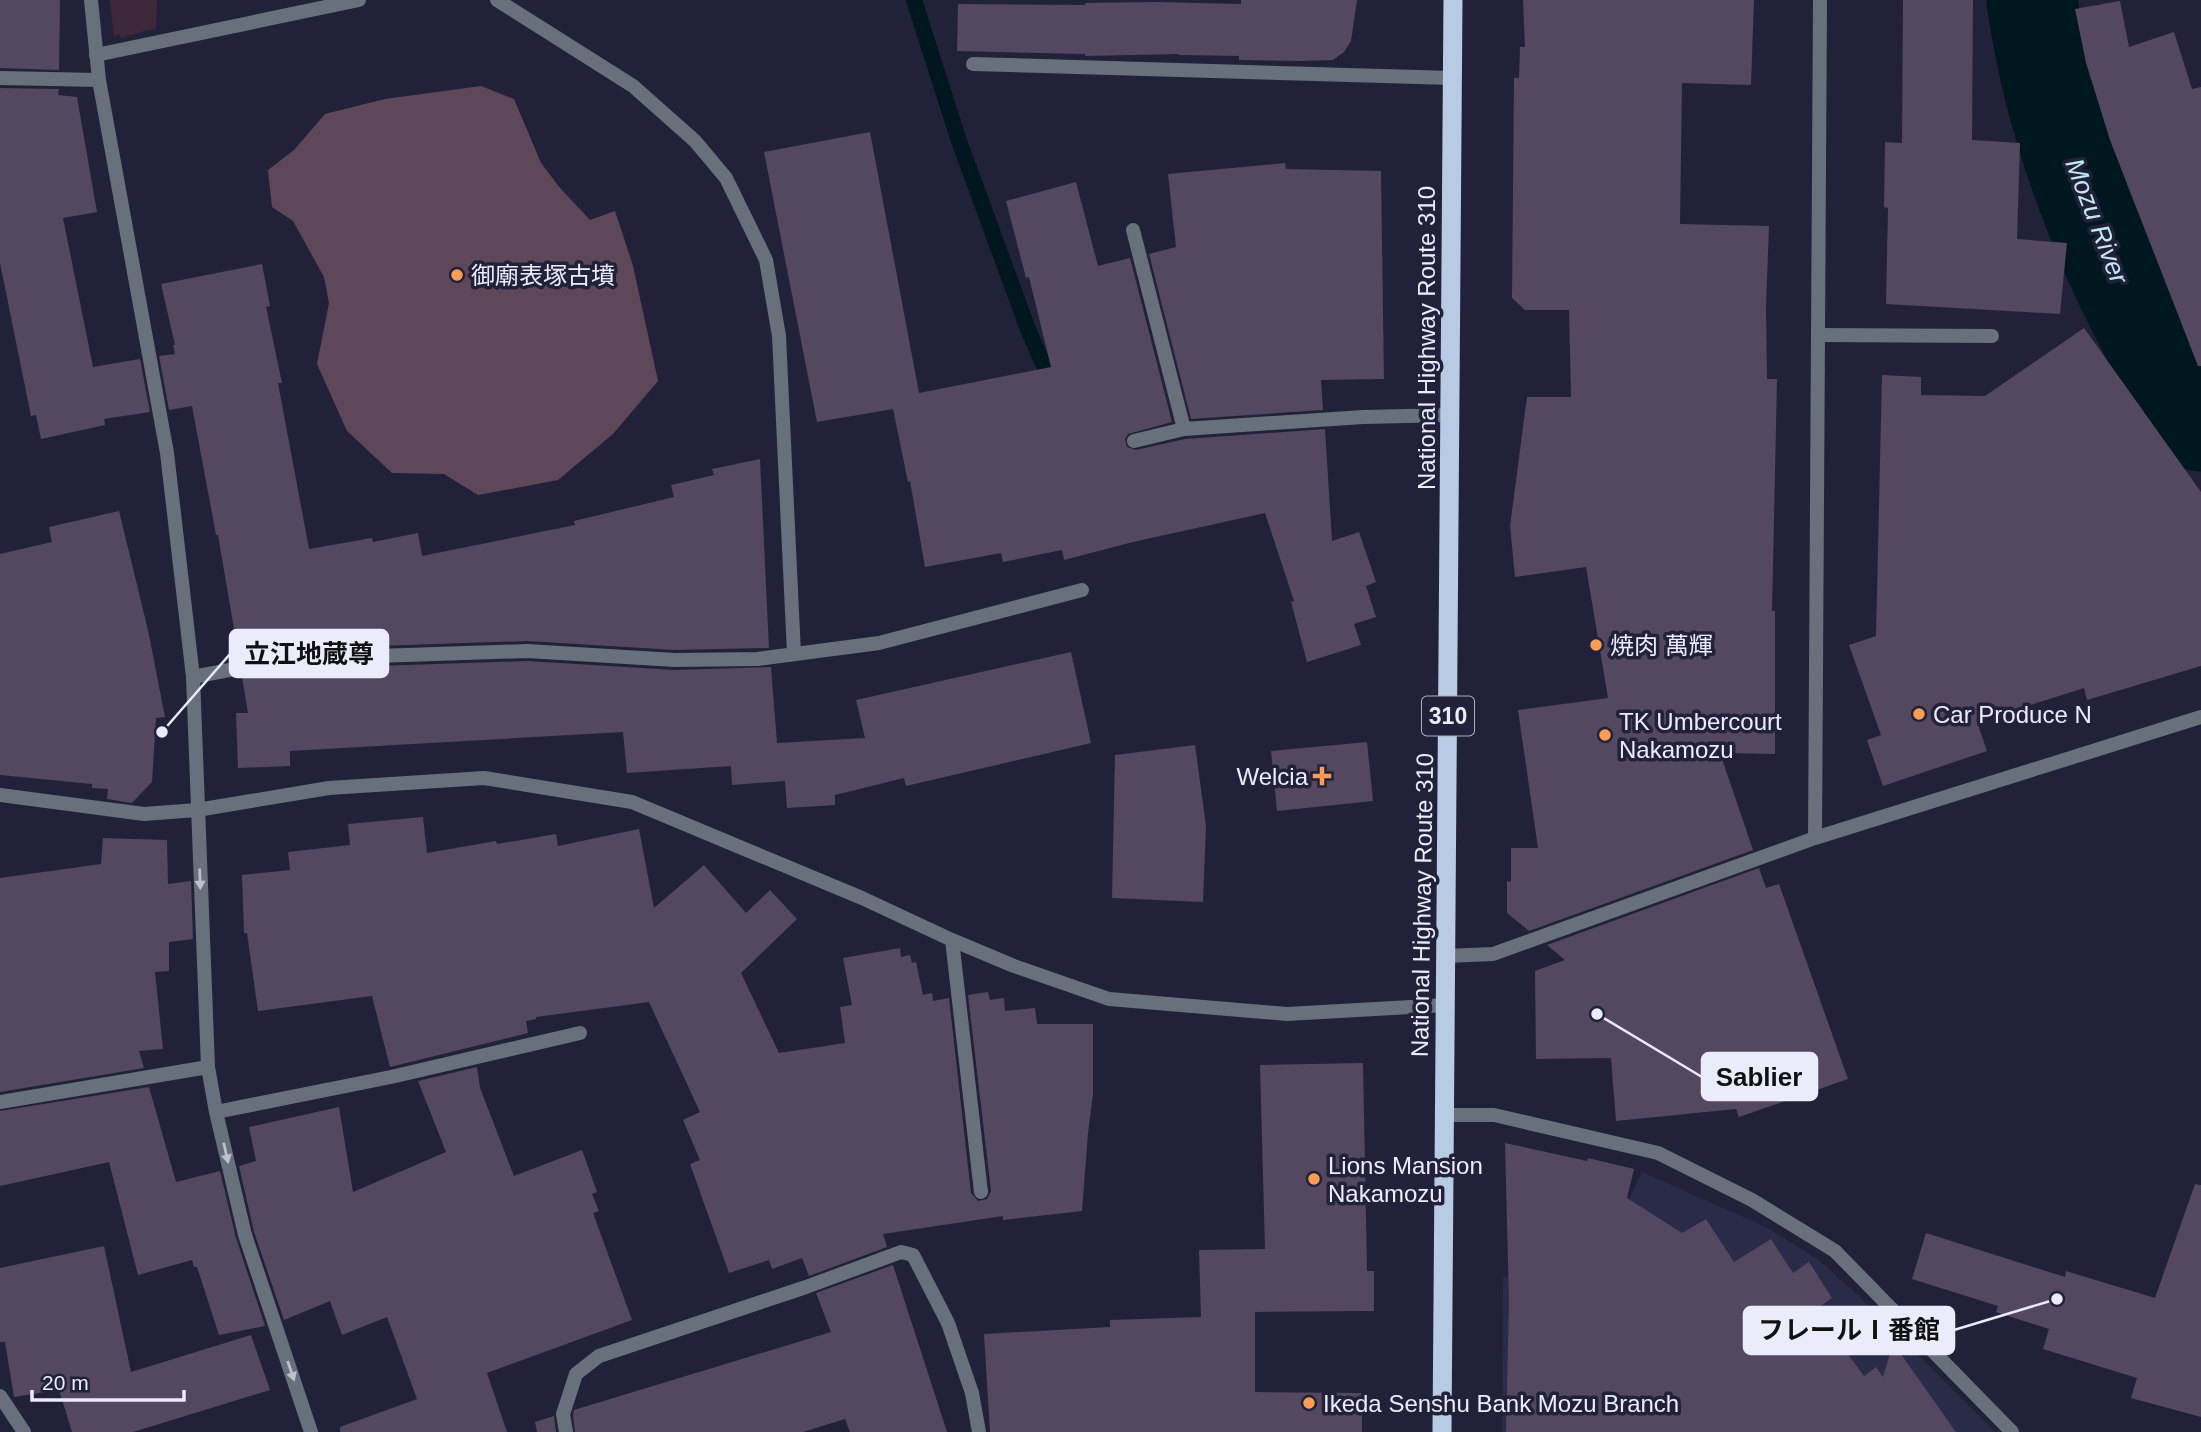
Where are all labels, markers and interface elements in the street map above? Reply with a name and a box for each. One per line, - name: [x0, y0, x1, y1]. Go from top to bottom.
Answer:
- water label: Mozu River: [2059, 154, 2135, 289]
- street label: National Highway Route 310: [1413, 186, 1440, 490]
- place label: 御廟表塚古墳: [471, 262, 615, 289]
- marker: 御廟表塚古墳: [449, 267, 465, 283]
- callout: 立江地蔵尊: [230, 630, 388, 677]
- place label: 焼肉 萬輝: [1610, 632, 1713, 659]
- marker: 焼肉 萬輝: [1588, 637, 1604, 653]
- text: 立江地蔵尊: [244, 639, 374, 669]
- road number: 310: [1422, 696, 1474, 736]
- place label: Car Produce N: [1933, 701, 2092, 728]
- marker: Car Produce N: [1911, 706, 1927, 722]
- place label: TK Umbercourt Nakamozu: [1619, 708, 1782, 763]
- marker: TK Umbercourt Nakamozu: [1597, 727, 1613, 743]
- street label: National Highway Route 310: [1406, 753, 1438, 1057]
- place label: Welcia: [1236, 763, 1309, 790]
- marker: Welcia: [1314, 768, 1330, 784]
- one-way arrow: [195, 868, 206, 890]
- callout: Sablier: [1702, 1053, 1817, 1100]
- text: Sablier: [1716, 1062, 1802, 1092]
- one-way arrow: [220, 1142, 231, 1164]
- place label: Lions Mansion Nakamozu: [1328, 1152, 1483, 1207]
- marker: Lions Mansion Nakamozu: [1306, 1171, 1322, 1187]
- callout: フレールⅠ番館: [1744, 1307, 1954, 1354]
- text: フレールⅠ番館: [1758, 1315, 1940, 1345]
- scale bar: [32, 1358, 184, 1402]
- one-way arrow: [286, 1360, 297, 1381]
- text: 20 m: [42, 1371, 89, 1394]
- place label: Ikeda Senshu Bank Mozu Branch: [1323, 1390, 1679, 1417]
- marker: Ikeda Senshu Bank Mozu Branch: [1301, 1395, 1317, 1411]

